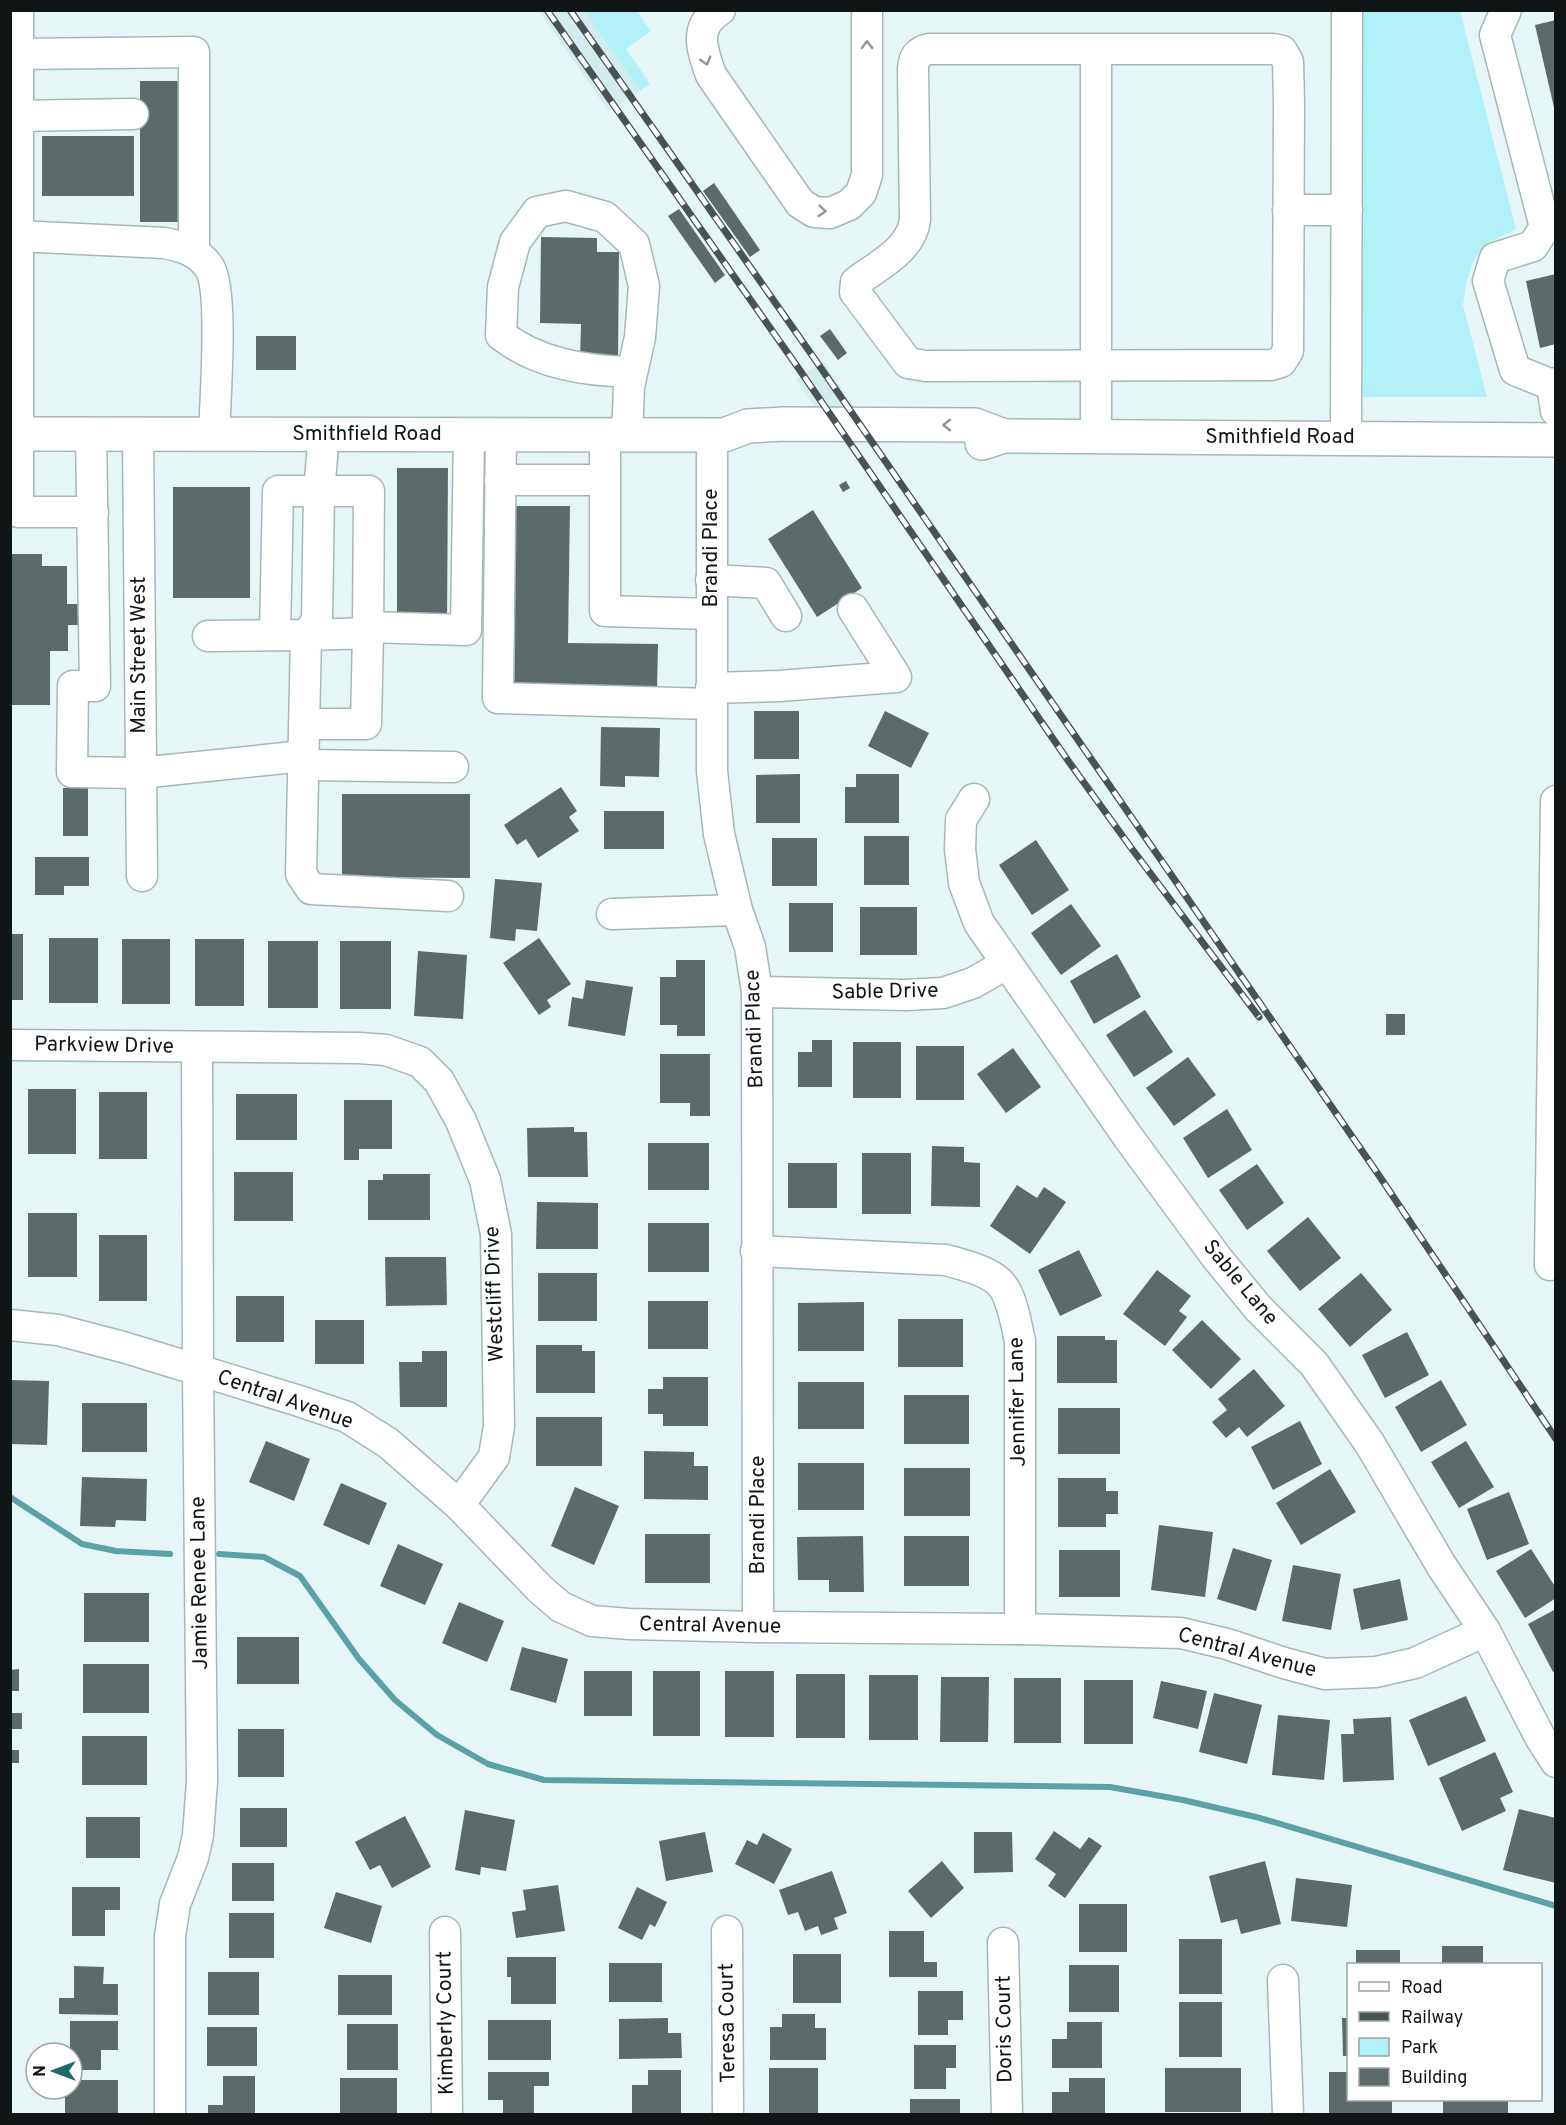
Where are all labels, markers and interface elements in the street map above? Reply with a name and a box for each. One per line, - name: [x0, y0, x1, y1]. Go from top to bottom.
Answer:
- one-way arrow: [861, 41, 873, 50]
- one-way arrow: [699, 55, 711, 66]
- one-way arrow: [817, 204, 826, 217]
- one-way arrow: [943, 419, 952, 431]
- street label: Smithfield Road: [292, 421, 442, 448]
- street label: Smithfield Road: [1205, 424, 1355, 451]
- street label: Brandi Place: [698, 488, 725, 608]
- street label: Main Street West: [126, 576, 153, 734]
- street label: Brandi Place: [739, 969, 771, 1089]
- street label: Sable Drive: [831, 978, 939, 1006]
- street label: Parkview Drive: [34, 1031, 174, 1061]
- street label: Westcliff Drive: [479, 1226, 511, 1362]
- street label: Sable Lane: [1196, 1235, 1284, 1331]
- street label: Jennifer Lane: [1003, 1337, 1033, 1467]
- street label: Central Avenue: [213, 1364, 357, 1436]
- street label: Brandi Place: [745, 1455, 772, 1575]
- street label: Jamie Renee Lane: [185, 1496, 215, 1670]
- street label: Central Avenue: [639, 1611, 781, 1641]
- street label: Central Avenue: [1175, 1622, 1319, 1684]
- street label: Kimberly Court: [431, 1951, 461, 2095]
- street label: Teresa Court: [713, 1963, 743, 2083]
- legend: [1347, 1963, 1542, 2101]
- street label: Doris Court: [991, 1975, 1019, 2083]
- text: Road: [1401, 1977, 1443, 2000]
- text: Railway: [1401, 2007, 1463, 2030]
- text: Park: [1401, 2037, 1438, 2060]
- north arrow: [24, 2041, 84, 2101]
- text: N: [31, 2065, 51, 2077]
- text: Building: [1401, 2067, 1467, 2090]

